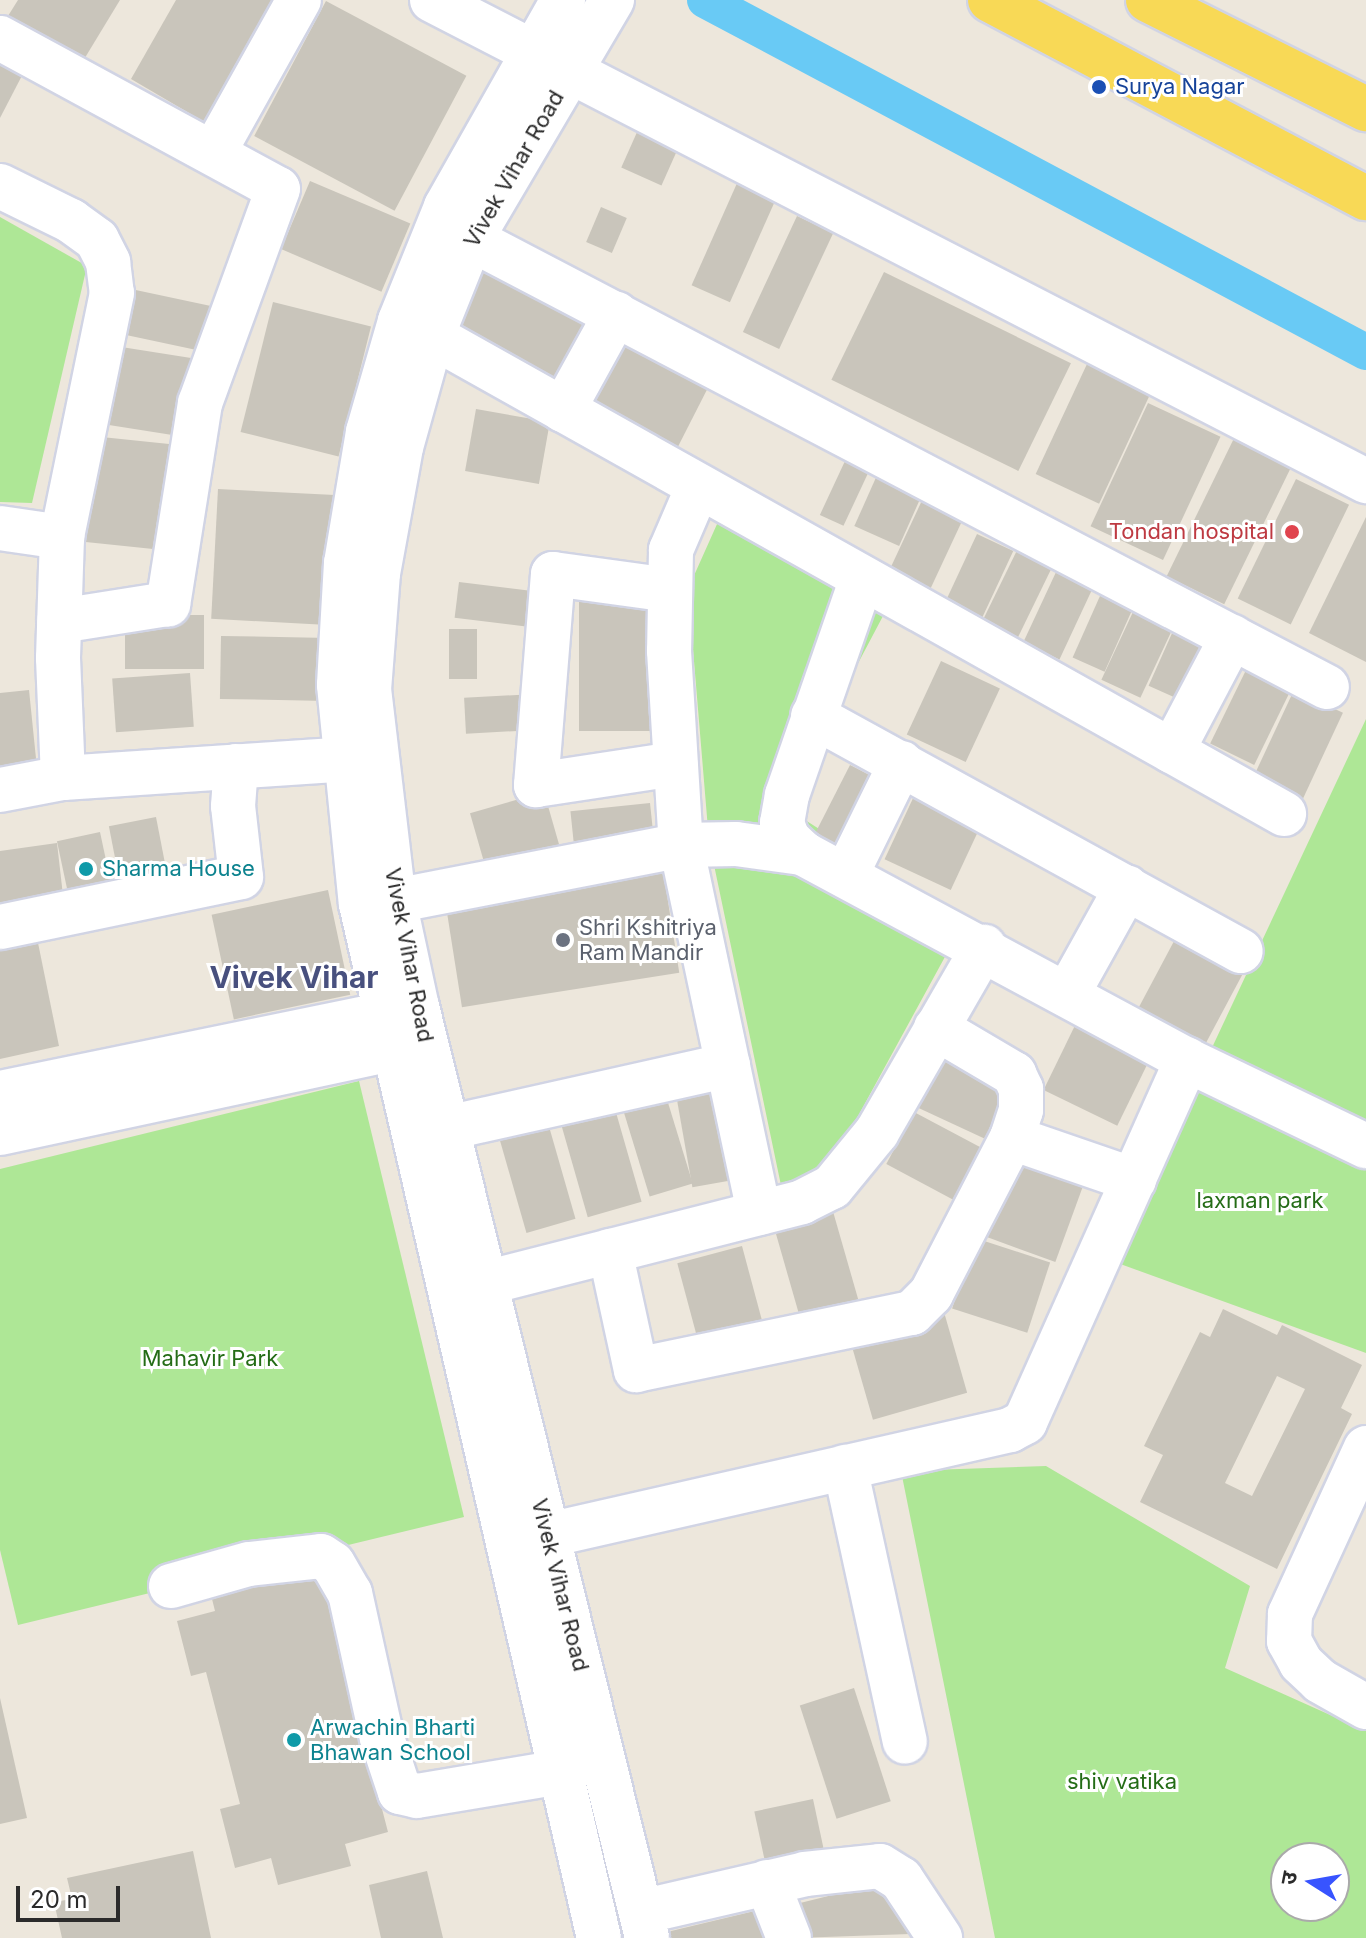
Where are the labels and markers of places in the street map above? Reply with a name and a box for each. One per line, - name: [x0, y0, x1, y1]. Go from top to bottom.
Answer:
- place label: Surya Nagar: [1115, 74, 1245, 100]
- marker: Surya Nagar: [1090, 78, 1108, 96]
- place label: Tondan hospital: [1109, 519, 1274, 545]
- marker: Tondan hospital: [1281, 521, 1303, 543]
- place label: Sharma House: [102, 856, 255, 882]
- marker: Sharma House: [77, 860, 95, 878]
- place label: Shri Kshitriya Ram Mandir: [579, 914, 717, 966]
- marker: Shri Kshitriya Ram Mandir: [554, 931, 572, 949]
- place label: Arwachin Bharti Bhawan School: [310, 1714, 475, 1766]
- marker: Arwachin Bharti Bhawan School: [285, 1731, 303, 1749]

